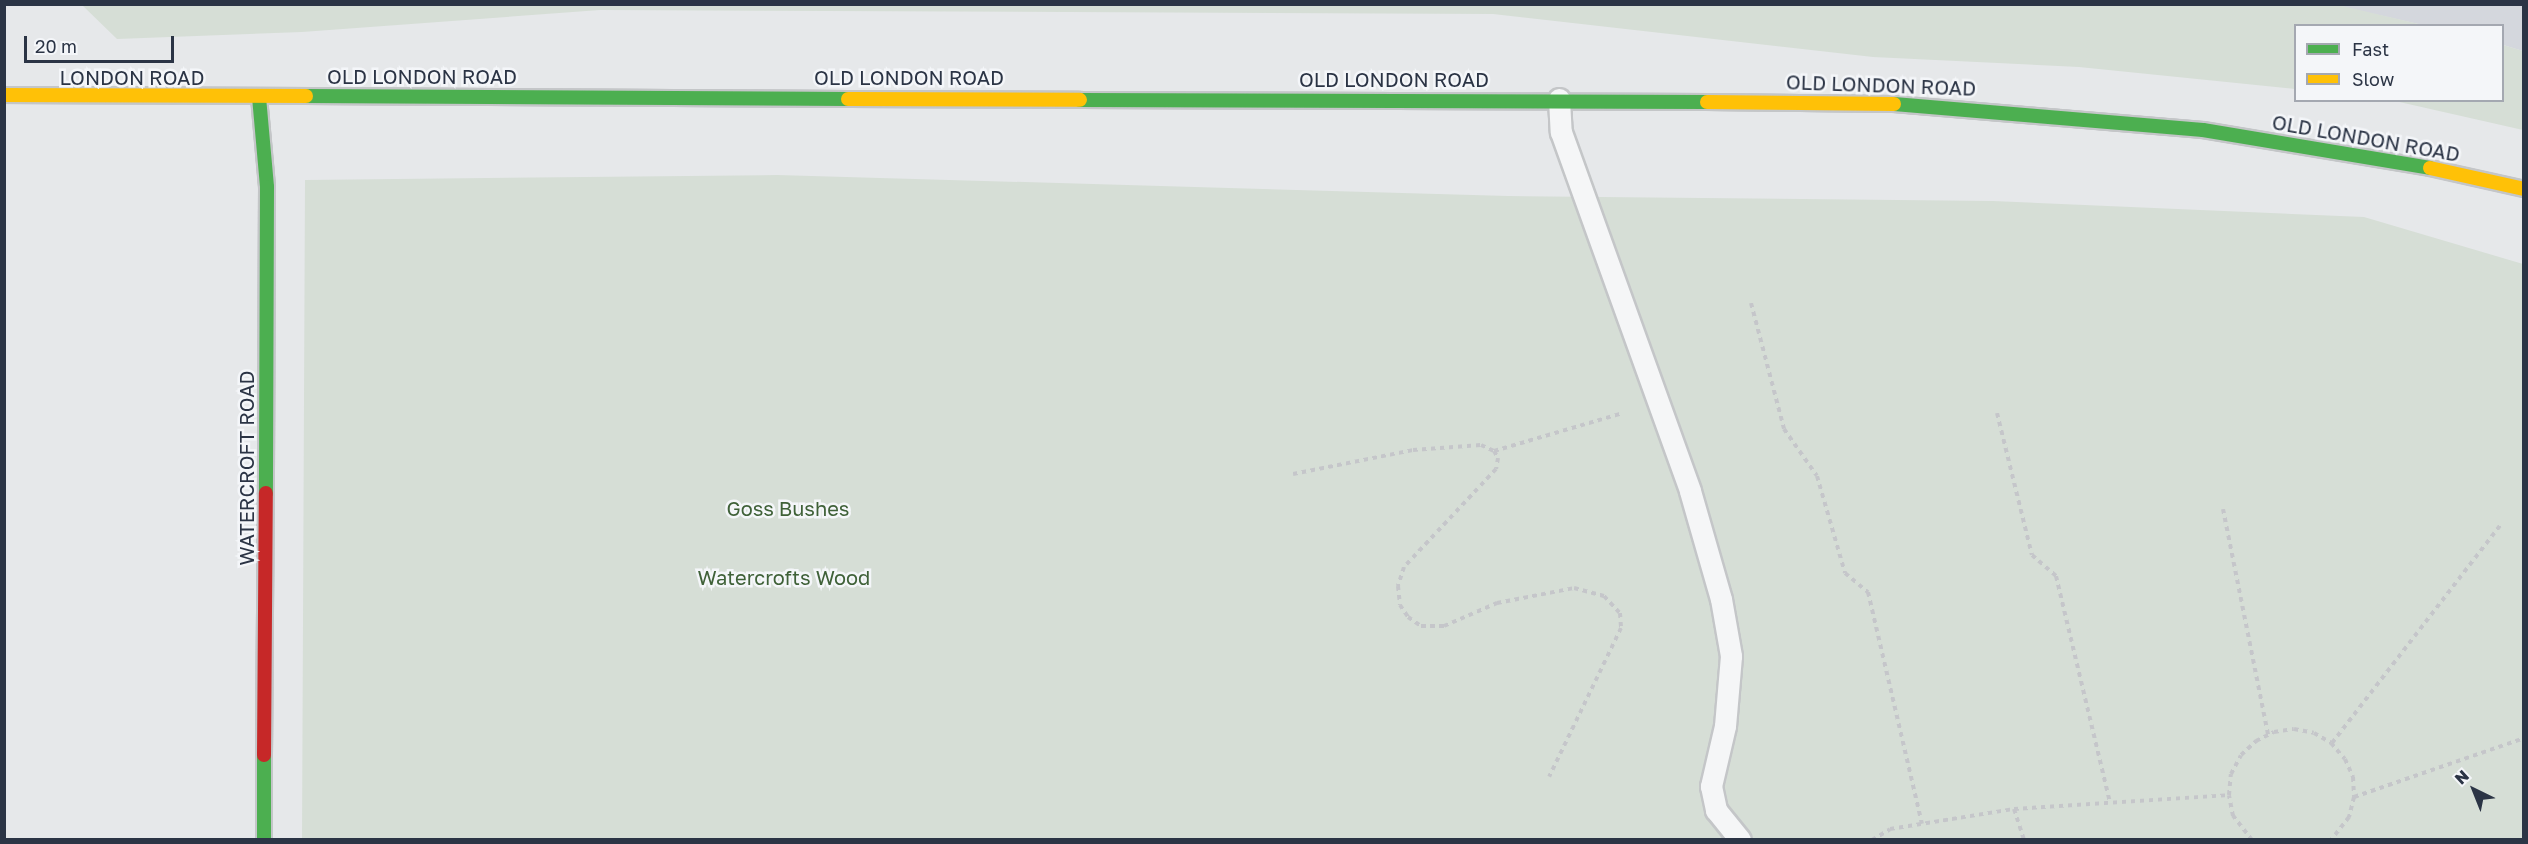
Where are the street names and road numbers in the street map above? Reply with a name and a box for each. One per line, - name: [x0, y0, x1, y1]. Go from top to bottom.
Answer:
- street label: OLD LONDON ROAD: [327, 64, 517, 88]
- street label: LONDON ROAD: [60, 65, 204, 89]
- street label: OLD LONDON ROAD: [814, 65, 1004, 89]
- street label: OLD LONDON ROAD: [1299, 67, 1489, 91]
- street label: OLD LONDON ROAD: [1786, 70, 1976, 100]
- street label: OLD LONDON ROAD: [2270, 110, 2462, 166]
- street label: WATERCROFT ROAD: [234, 370, 258, 566]

